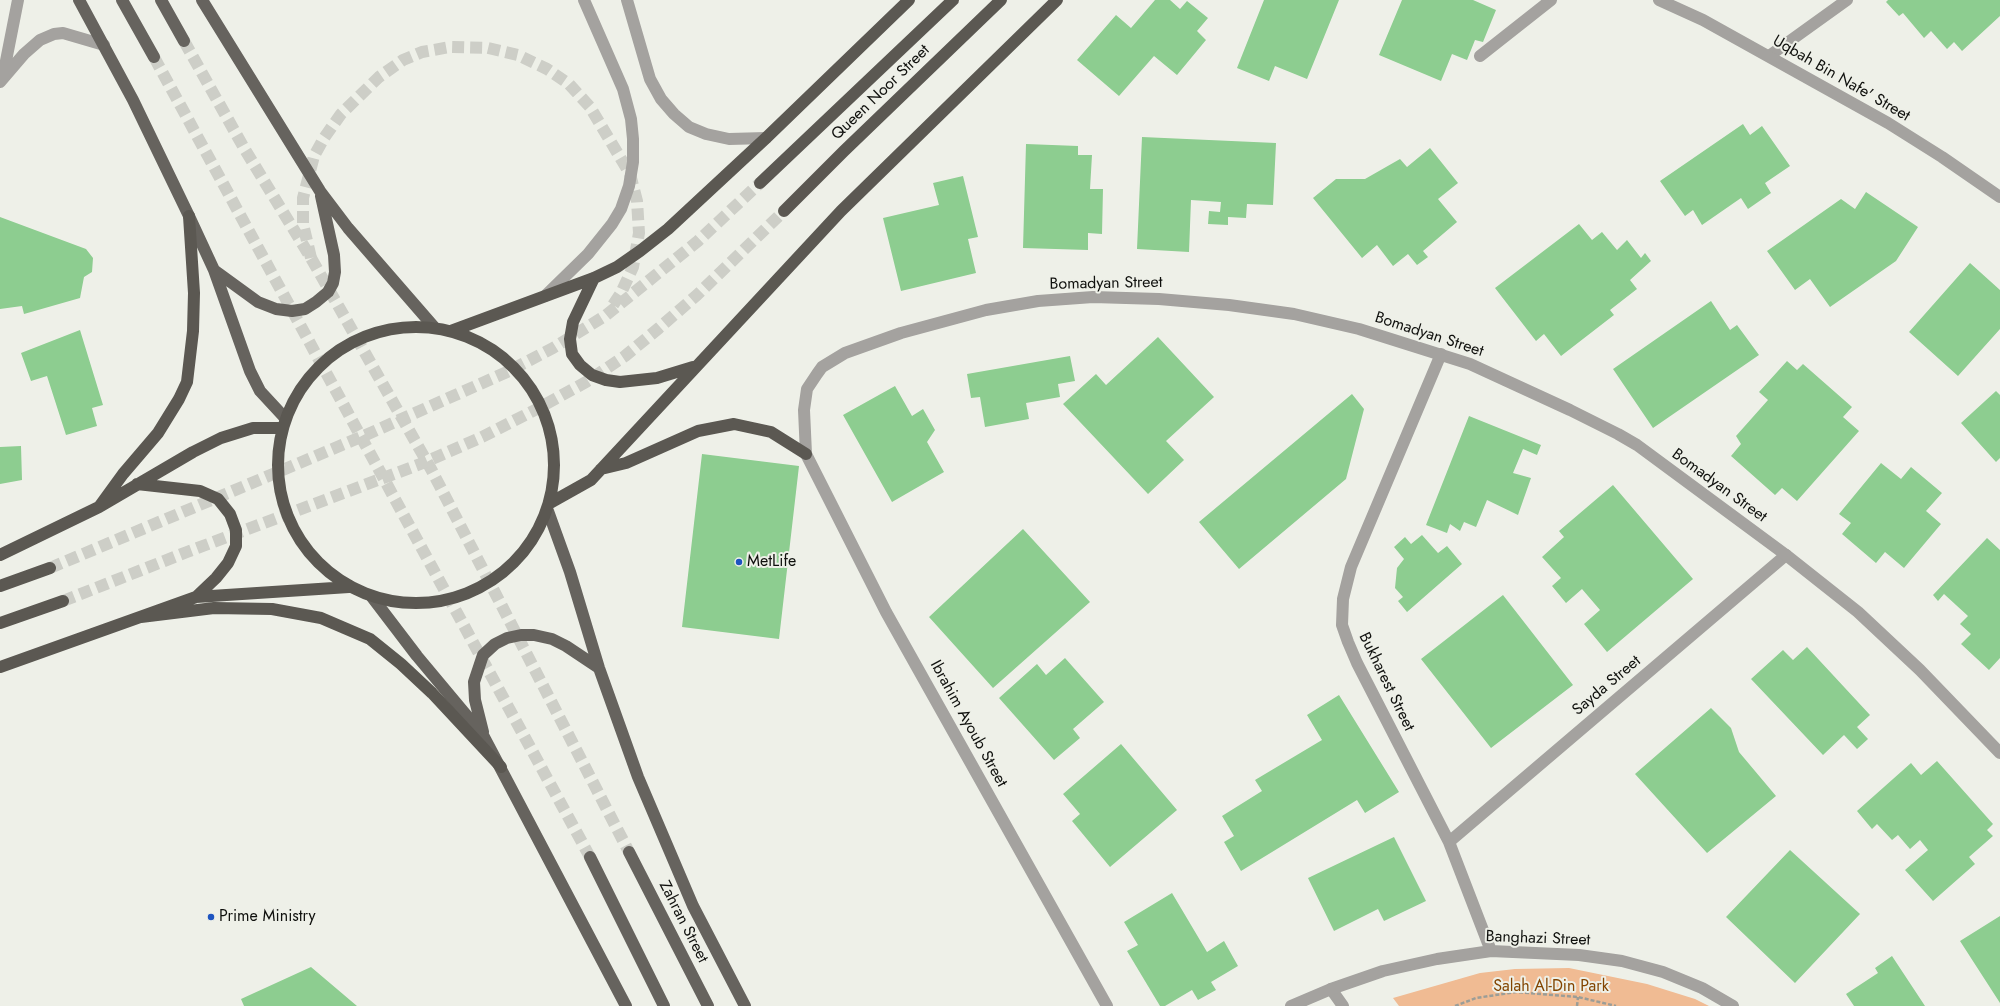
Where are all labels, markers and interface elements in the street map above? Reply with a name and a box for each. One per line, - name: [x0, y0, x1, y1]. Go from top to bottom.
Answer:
- street label: Uqbah Bin Nafe' Street: [1769, 32, 1913, 126]
- street label: Queen Noor Street: [828, 41, 934, 145]
- street label: Bomadyan Street: [1049, 273, 1163, 295]
- street label: Bomadyan Street: [1372, 308, 1486, 362]
- street label: Bomadyan Street: [1668, 445, 1770, 527]
- place label: MetLife: [747, 552, 796, 572]
- marker: MetLife: [734, 557, 744, 567]
- street label: Bukharest Street: [1354, 630, 1418, 734]
- street label: Sayda Street: [1569, 652, 1645, 720]
- street label: Ibrahim Ayoub Street: [925, 657, 1011, 791]
- street label: Zahran Street: [654, 878, 712, 966]
- place label: Prime Ministry: [219, 907, 316, 927]
- marker: Prime Ministry: [206, 912, 216, 922]
- street label: Banghazi Street: [1485, 928, 1591, 950]
- park label: Salah Al-Din Park: [1493, 977, 1609, 997]

